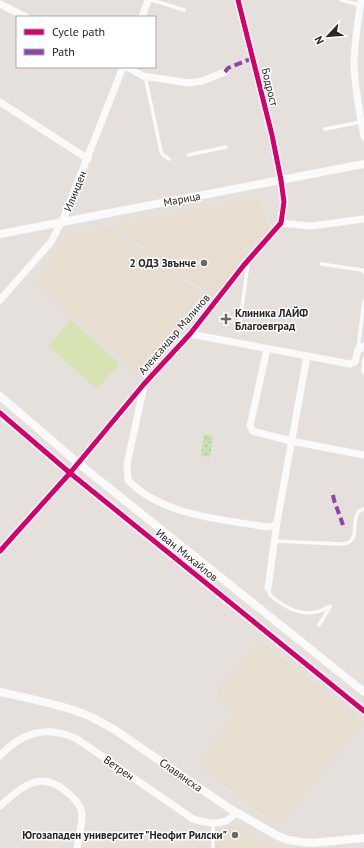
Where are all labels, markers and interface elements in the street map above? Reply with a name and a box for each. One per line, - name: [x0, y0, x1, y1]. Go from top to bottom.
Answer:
- legend: [16, 16, 156, 68]
- north arrow: [308, 16, 348, 56]
- text: Cycle path: [52, 24, 105, 39]
- text: N: [311, 34, 327, 47]
- text: Path: [52, 44, 75, 59]
- street label: Бодрост: [259, 66, 282, 108]
- street label: Илинден: [61, 169, 89, 213]
- street label: Марица: [162, 189, 202, 209]
- place label: 2 ОДЗ Звънче: [129, 256, 196, 270]
- marker: 2 ОДЗ Звънче: [199, 258, 209, 268]
- street label: Александър Малинов: [135, 291, 213, 377]
- place label: Клиника ЛАЙФ Благоевград: [235, 306, 308, 333]
- marker: Клиника ЛАЙФ Благоевград: [220, 313, 232, 325]
- street label: Иван Михайлов: [153, 526, 221, 584]
- street label: Ветрен: [101, 753, 137, 783]
- street label: Славянска: [157, 755, 205, 795]
- place label: Югозападен университет "Неофит Рилски": [22, 828, 227, 842]
- marker: Югозападен университет "Неофит Рилски": [230, 830, 240, 840]

